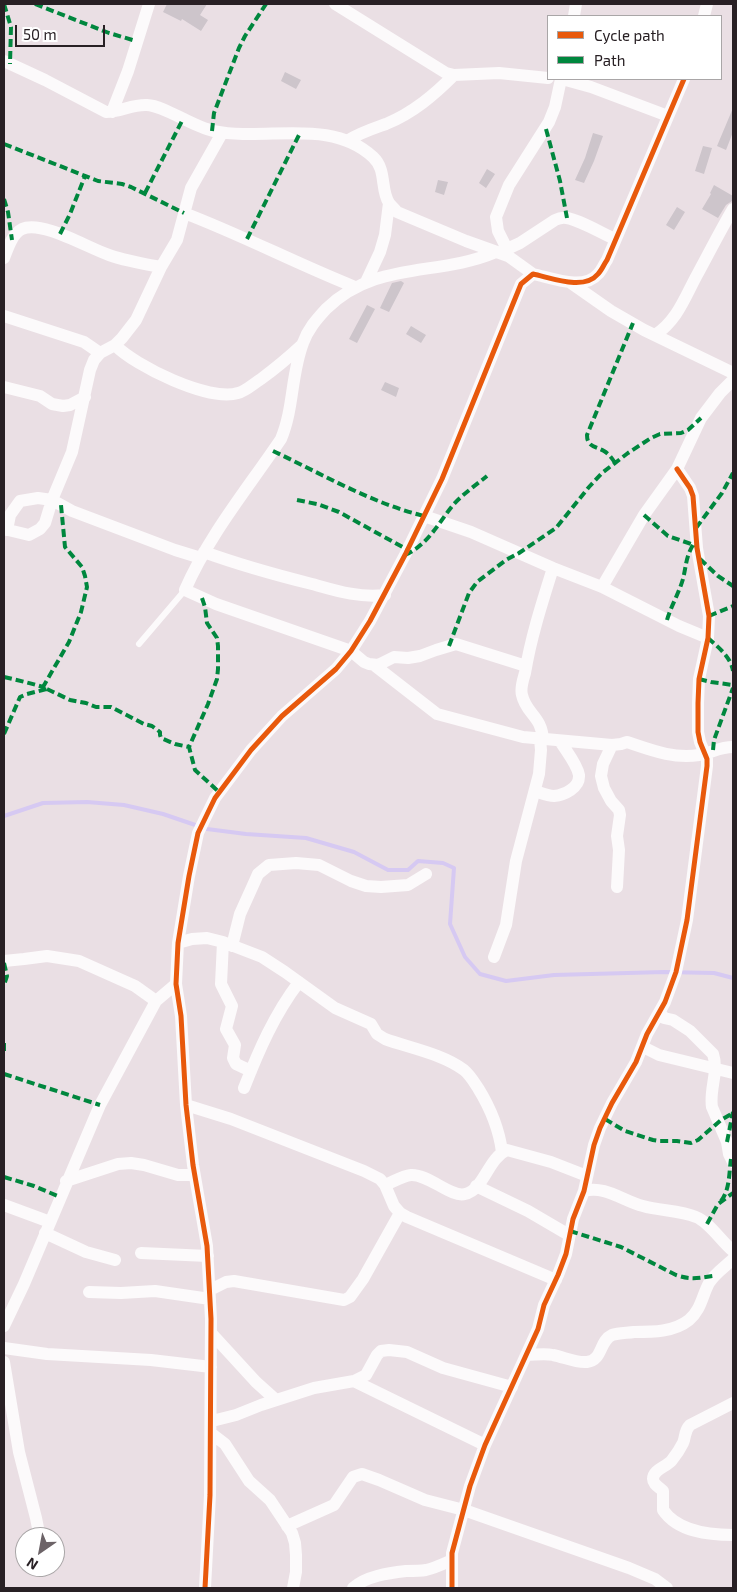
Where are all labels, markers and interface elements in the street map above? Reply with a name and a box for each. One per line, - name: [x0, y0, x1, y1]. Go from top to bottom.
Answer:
- scale bar: [18, 15, 108, 47]
- legend: [547, 15, 722, 80]
- text: 50 m: [23, 25, 57, 43]
- text: Cycle path: [594, 26, 665, 44]
- text: Path: [594, 51, 625, 69]
- north arrow: [15, 1527, 65, 1577]
- text: N: [23, 1554, 41, 1574]

